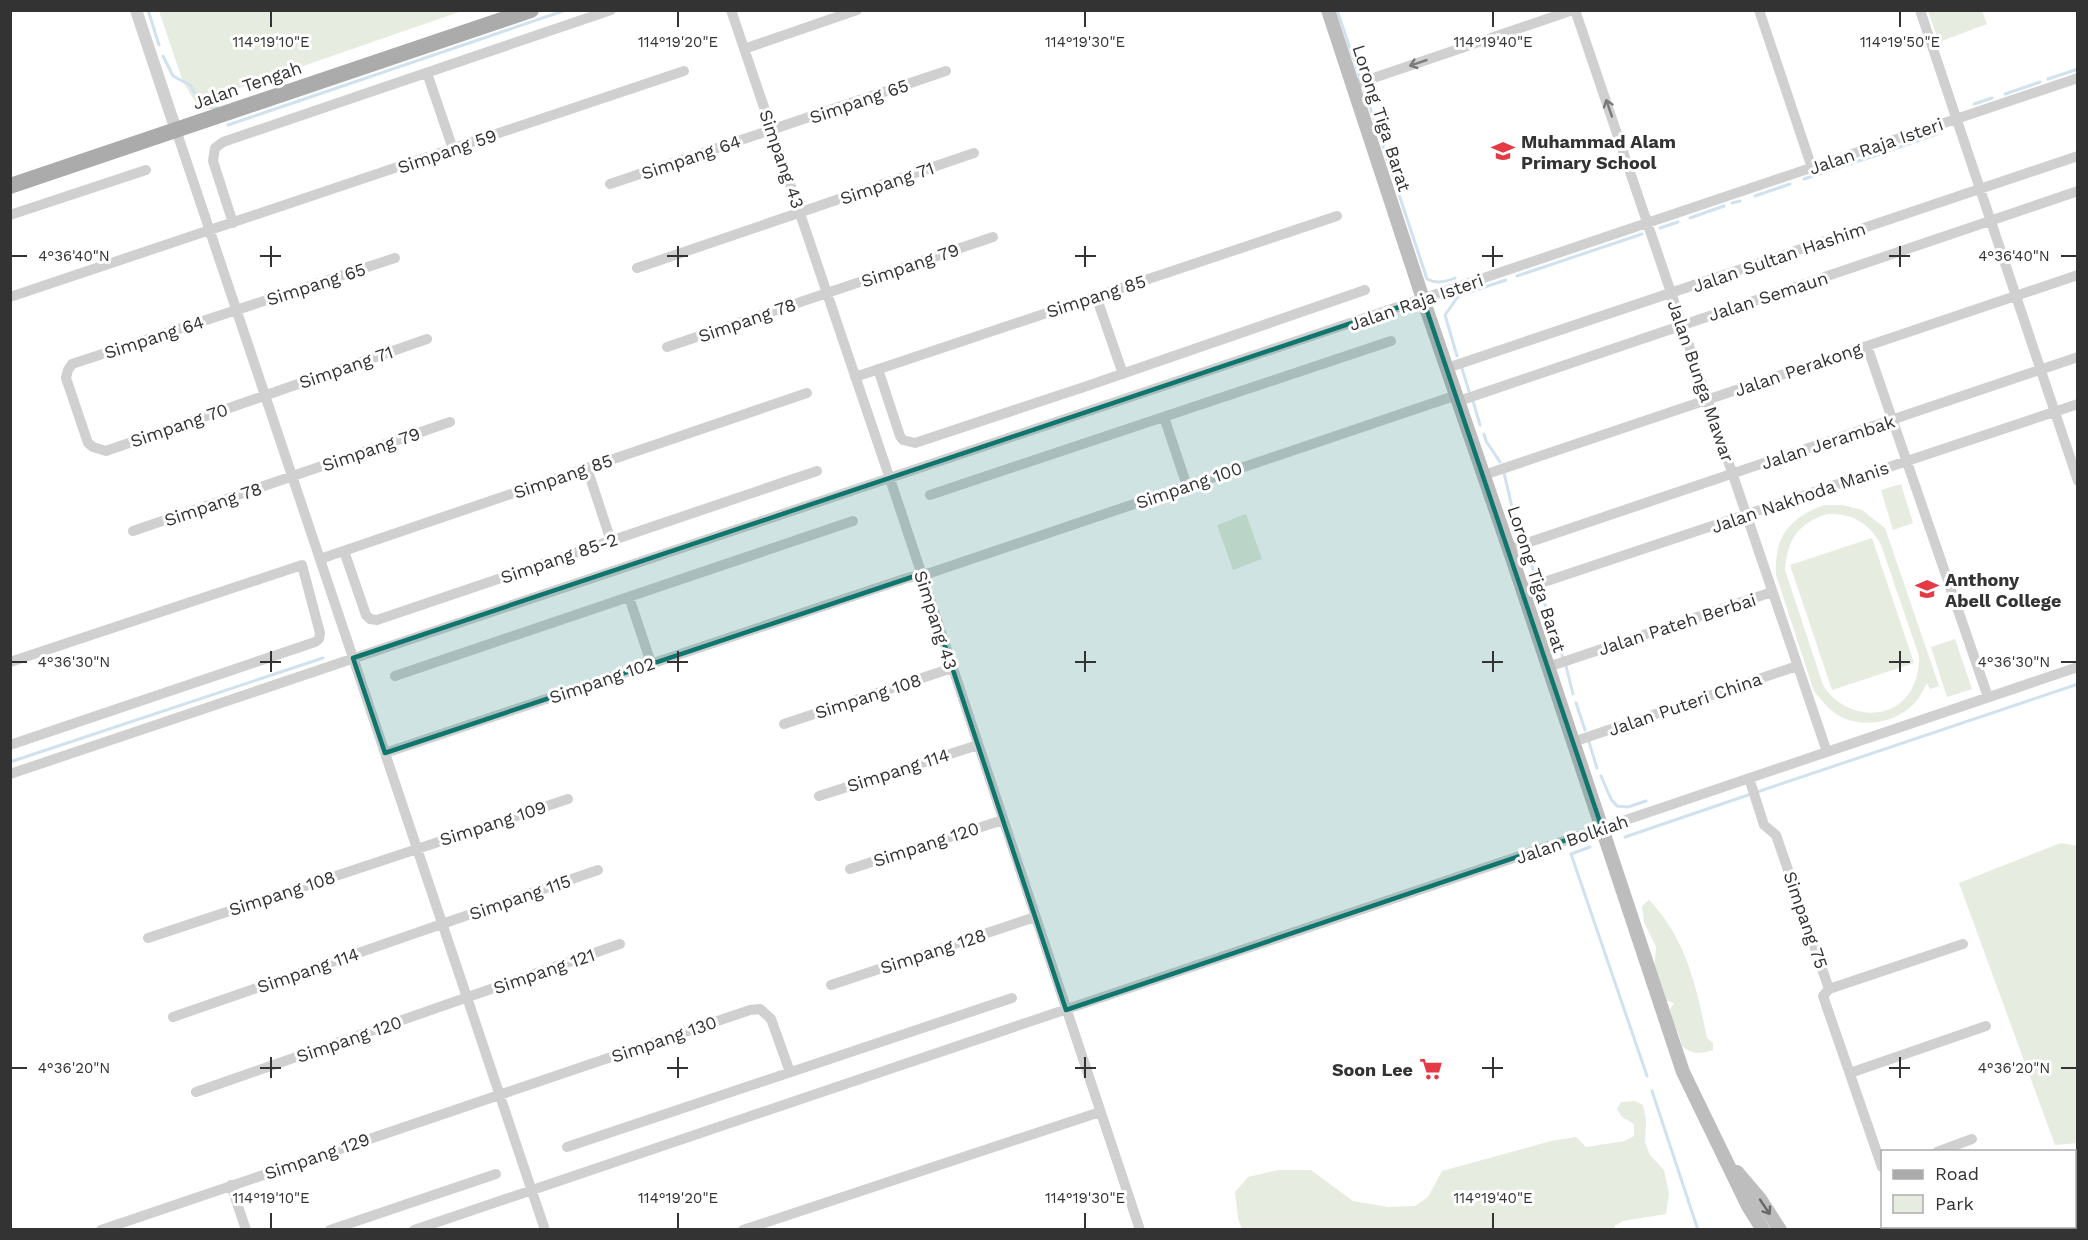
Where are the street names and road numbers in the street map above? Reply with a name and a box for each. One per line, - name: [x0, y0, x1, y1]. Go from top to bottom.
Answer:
- street label: Lorong Tiga Barat: [1348, 42, 1416, 194]
- street label: Jalan Tengah: [190, 57, 304, 113]
- street label: Simpang 65: [807, 74, 911, 128]
- street label: Simpang 43: [755, 107, 809, 211]
- street label: Jalan Raja Isteri: [1806, 113, 1946, 179]
- street label: Simpang 59: [395, 124, 499, 178]
- street label: Simpang 64: [639, 130, 743, 184]
- street label: Simpang 71: [837, 157, 937, 209]
- street label: Jalan Sultan Hashim: [1690, 218, 1868, 296]
- street label: Simpang 79: [858, 238, 962, 292]
- street label: Simpang 65: [264, 258, 368, 310]
- street label: Jalan Semaun: [1706, 267, 1830, 325]
- street label: Jalan Raja Isteri: [1346, 269, 1486, 335]
- street label: Simpang 85: [1044, 270, 1148, 322]
- street label: Simpang 78: [695, 293, 799, 347]
- street label: Jalan Bunga Mawar: [1663, 297, 1739, 465]
- street label: Simpang 64: [101, 311, 207, 363]
- street label: Jalan Perakong: [1732, 337, 1865, 401]
- street label: Simpang 71: [296, 341, 396, 393]
- street label: Simpang 70: [127, 398, 231, 452]
- street label: Jalan Jerambak: [1759, 411, 1897, 473]
- street label: Simpang 79: [319, 422, 423, 476]
- street label: Simpang 85: [511, 449, 615, 503]
- street label: Simpang 100: [1133, 457, 1245, 513]
- street label: Jalan Nakhoda Manis: [1708, 457, 1892, 537]
- street label: Simpang 78: [161, 477, 265, 531]
- street label: Lorong Tiga Barat: [1503, 503, 1571, 655]
- street label: Simpang 85-2: [498, 528, 620, 588]
- street label: Simpang 43: [910, 568, 962, 672]
- street label: Jalan Pateh Berbai: [1595, 589, 1759, 659]
- street label: Simpang 102: [547, 652, 657, 708]
- street label: Jalan Puteri China: [1606, 668, 1764, 740]
- street label: Simpang 108: [812, 669, 924, 723]
- street label: Simpang 114: [844, 744, 952, 796]
- street label: Simpang 109: [437, 796, 549, 850]
- street label: Jalan Bolkiah: [1513, 810, 1631, 868]
- street label: Simpang 120: [870, 817, 982, 871]
- street label: Simpang 108: [226, 866, 338, 920]
- street label: Simpang 75: [1780, 869, 1832, 971]
- street label: Simpang 115: [467, 870, 573, 924]
- street label: Simpang 128: [877, 924, 989, 978]
- street label: Simpang 114: [254, 943, 362, 997]
- street label: Simpang 121: [491, 944, 597, 998]
- street label: Simpang 120: [294, 1011, 404, 1067]
- street label: Simpang 130: [609, 1011, 719, 1067]
- street label: Simpang 129: [262, 1128, 372, 1184]

